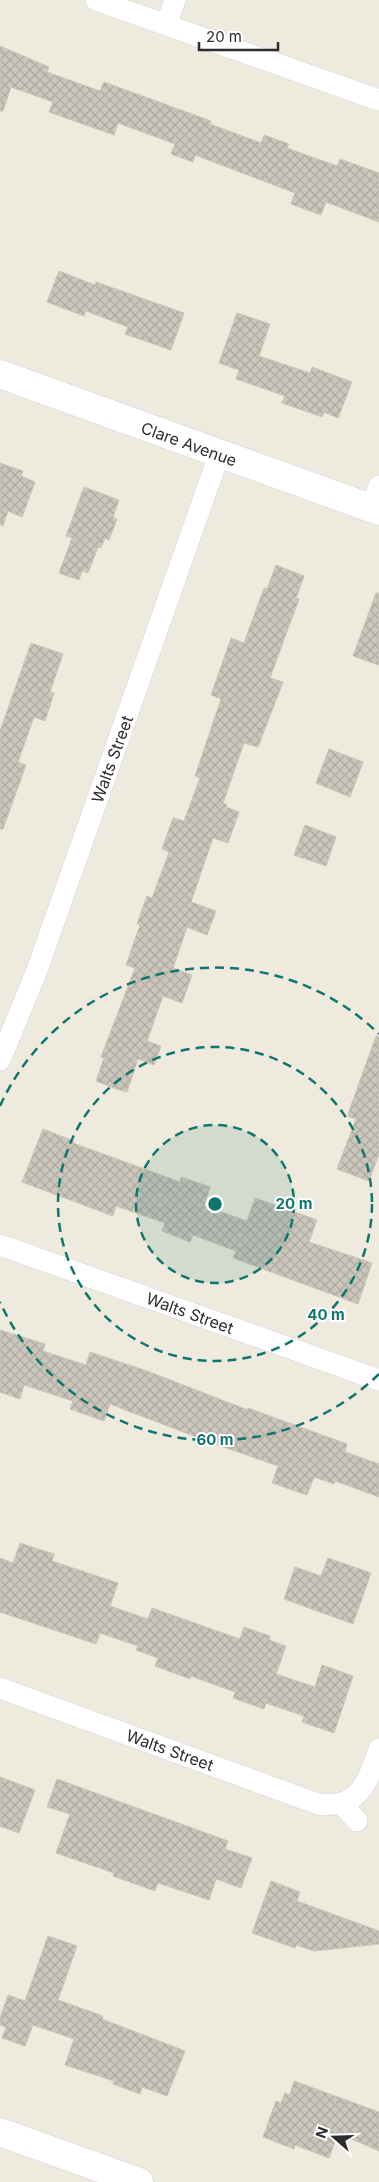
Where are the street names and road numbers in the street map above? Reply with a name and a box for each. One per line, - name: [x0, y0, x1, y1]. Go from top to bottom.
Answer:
- street label: Clare Avenue: [138, 417, 240, 471]
- street label: Walts Street: [87, 713, 137, 805]
- street label: Walts Street: [144, 1288, 236, 1338]
- street label: Walts Street: [124, 1725, 216, 1775]

